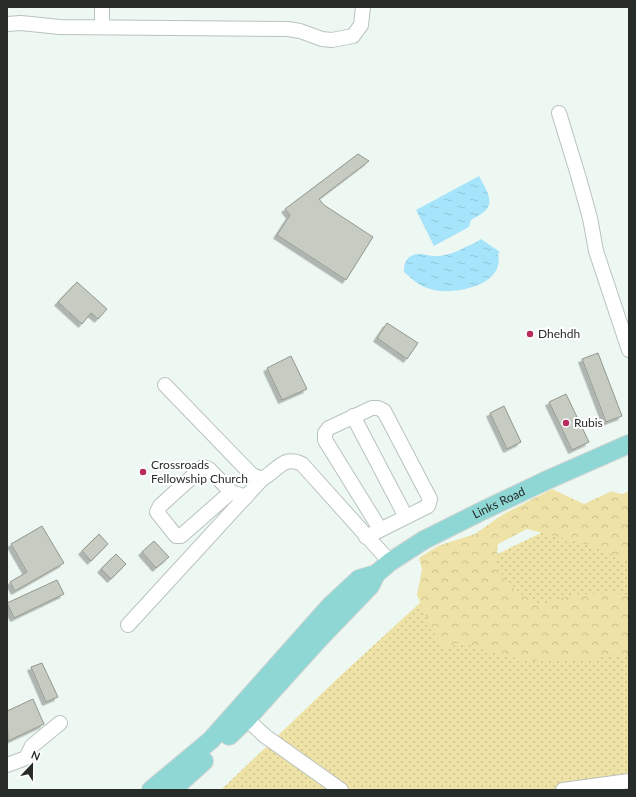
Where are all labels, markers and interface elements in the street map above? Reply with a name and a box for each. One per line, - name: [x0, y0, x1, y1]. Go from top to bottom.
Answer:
- place label: Dhehdh: [538, 326, 580, 341]
- marker: Dhehdh: [525, 329, 535, 339]
- place label: Rubis: [574, 415, 603, 430]
- marker: Rubis: [561, 418, 571, 428]
- place label: Crossroads Fellowship Church: [151, 457, 248, 486]
- marker: Crossroads Fellowship Church: [138, 467, 148, 477]
- street label: Links Road: [470, 484, 527, 522]
- north arrow: [12, 745, 52, 785]
- text: N: [30, 748, 42, 763]

